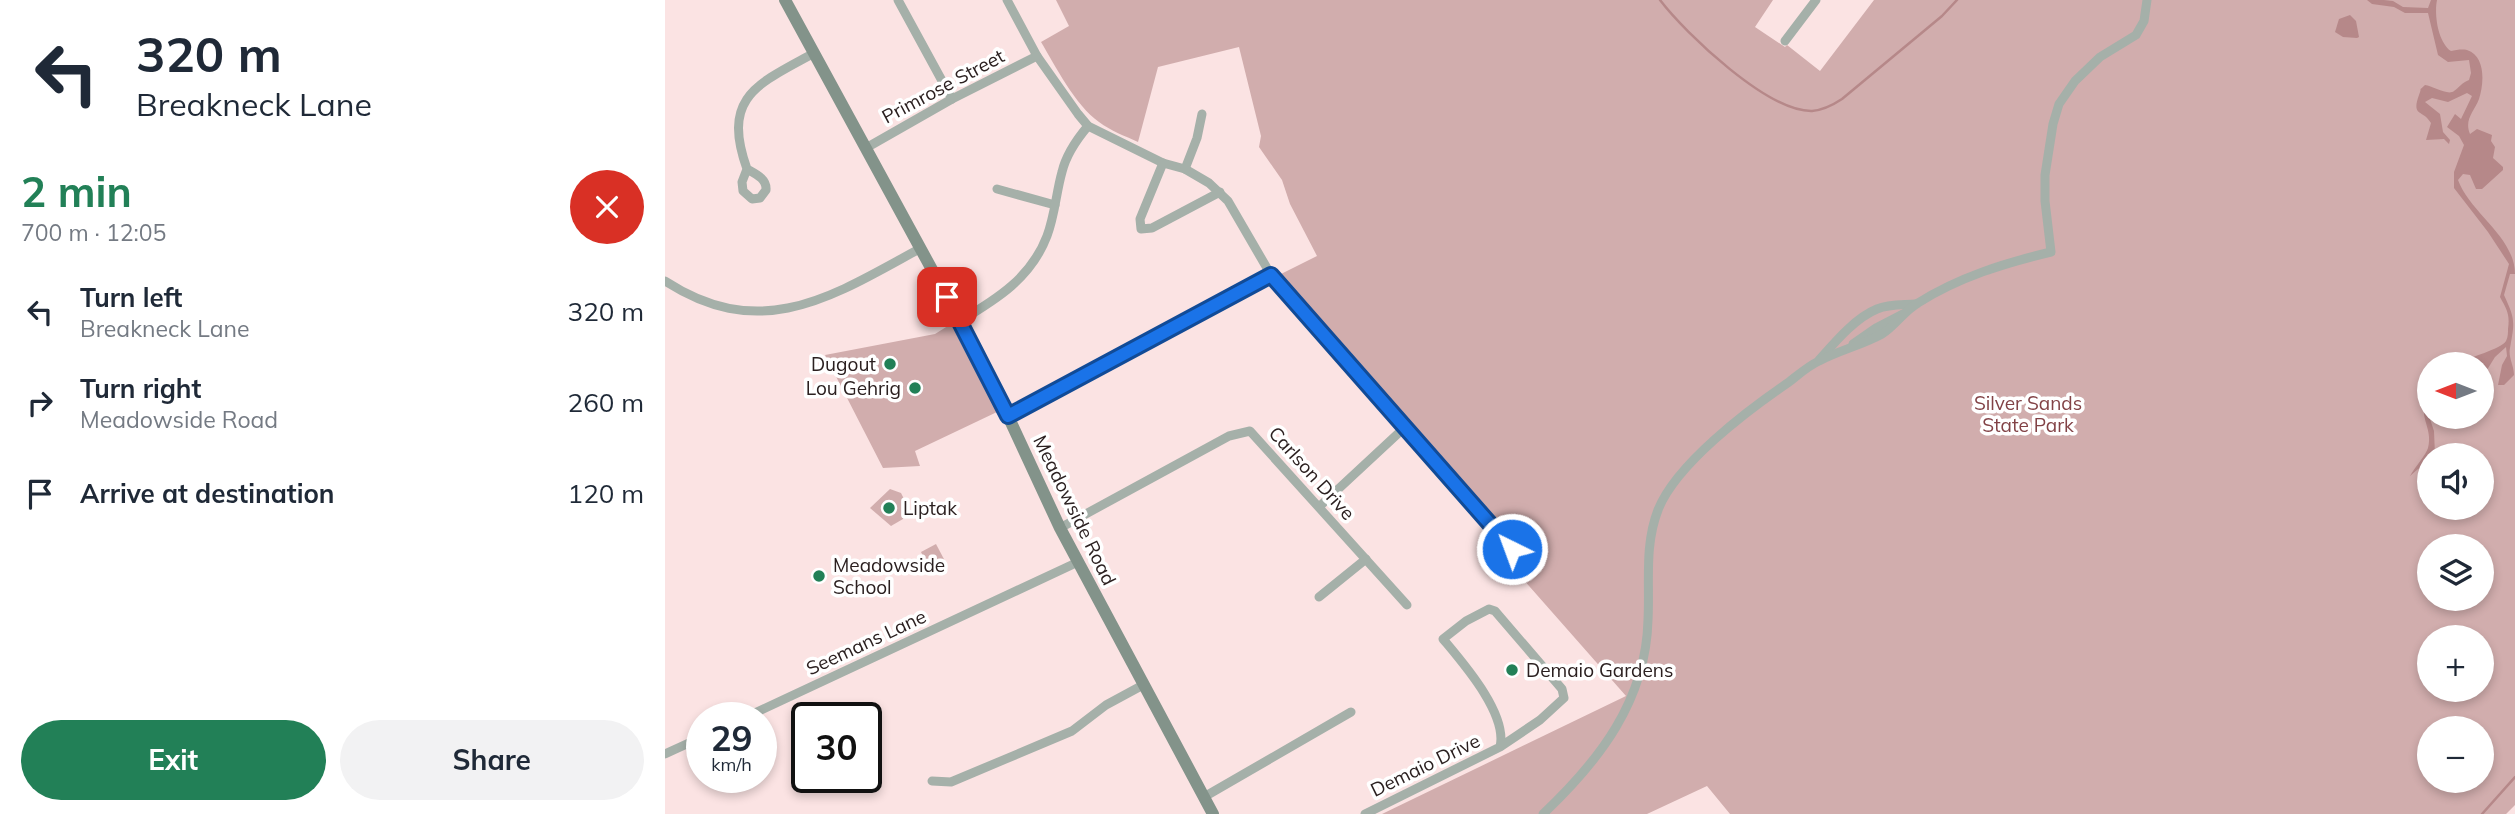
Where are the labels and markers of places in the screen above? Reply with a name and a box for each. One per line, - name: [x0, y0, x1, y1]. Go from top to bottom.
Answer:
- pin: [917, 267, 977, 327]
- place label: Dugout: [811, 352, 876, 376]
- marker: Dugout: [882, 356, 898, 372]
- place label: Lou Gehrig: [806, 376, 901, 400]
- marker: Lou Gehrig: [907, 380, 923, 396]
- place label: Liptak: [903, 496, 957, 520]
- marker: Liptak: [881, 500, 897, 516]
- place label: Meadowside School: [833, 553, 945, 599]
- marker: Meadowside School: [811, 568, 827, 584]
- place label: Demaio Gardens: [1526, 658, 1673, 682]
- marker: Demaio Gardens: [1504, 662, 1520, 678]

